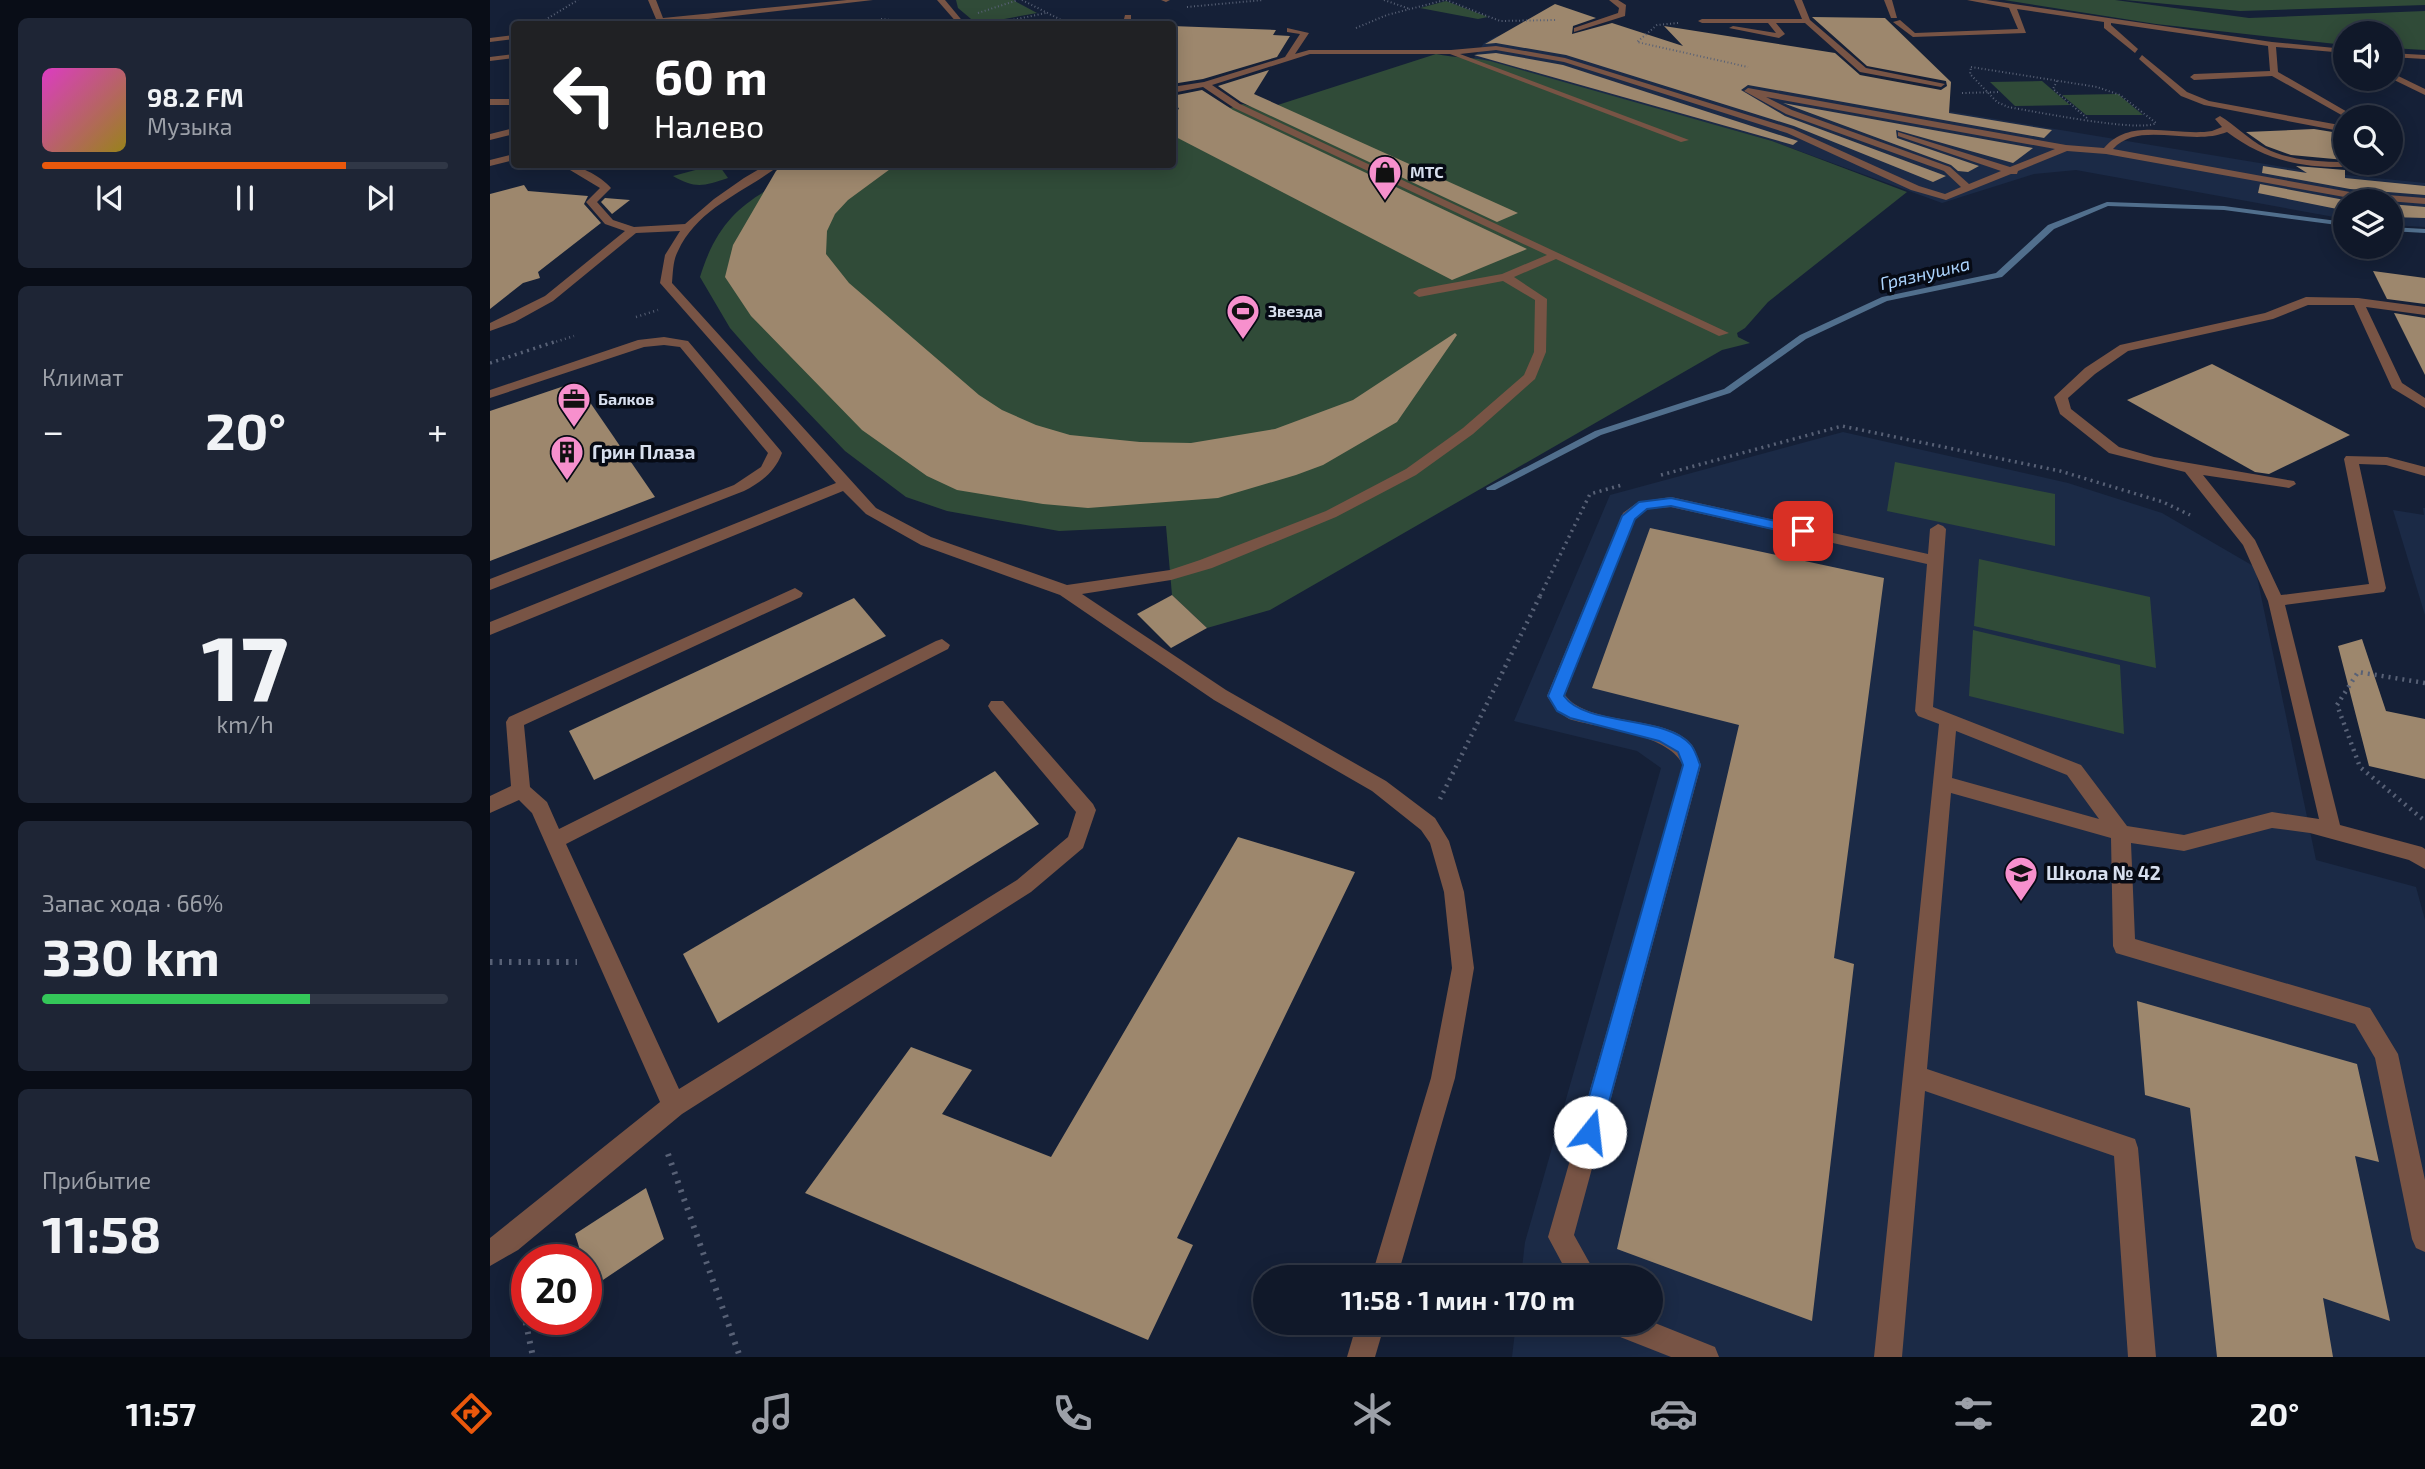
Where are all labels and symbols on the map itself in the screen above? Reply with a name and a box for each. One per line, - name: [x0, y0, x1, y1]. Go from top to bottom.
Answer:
- shop icon: МТС: [1366, 153, 1404, 202]
- place label: МТС: [1410, 162, 1444, 181]
- water label: Грязнушка: [1877, 252, 1972, 294]
- sports icon: Звезда: [1224, 292, 1262, 341]
- place label: Звезда: [1268, 301, 1323, 320]
- office icon: Балков: [555, 380, 593, 429]
- place label: Балков: [598, 389, 654, 408]
- building icon: Грин Плаза: [548, 433, 586, 482]
- place label: Грин Плаза: [592, 440, 695, 463]
- pin: [1773, 501, 1833, 561]
- school or university icon: Школа № 42: [2002, 854, 2040, 903]
- place label: Школа № 42: [2046, 861, 2161, 884]
- position arrow: [1553, 1095, 1627, 1169]
- speed limit sign: 20: [511, 1244, 602, 1335]

